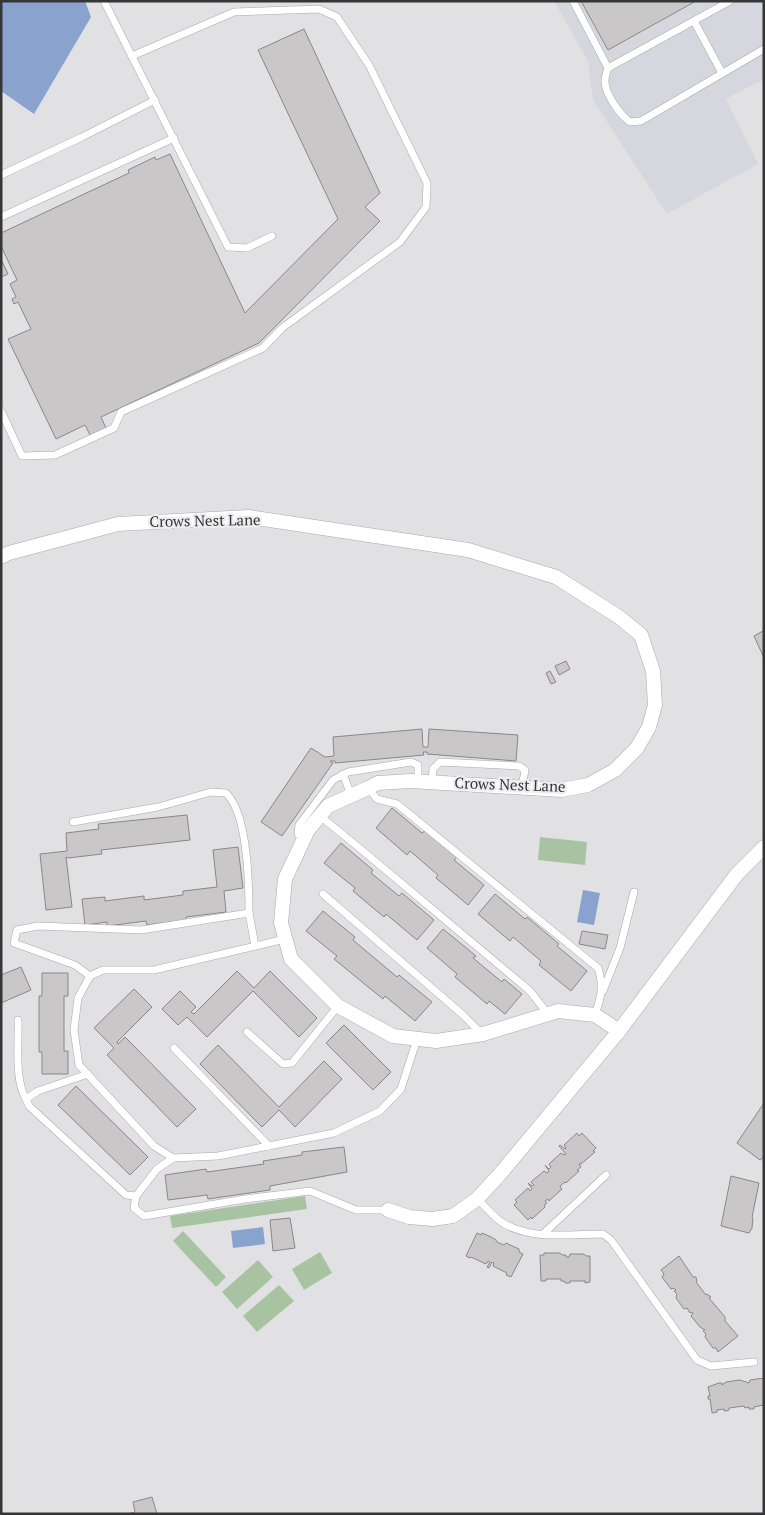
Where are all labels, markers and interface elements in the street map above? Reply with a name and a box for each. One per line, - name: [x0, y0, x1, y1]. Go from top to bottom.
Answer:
- street label: Crows Nest Lane: [149, 509, 261, 531]
- street label: Crows Nest Lane: [454, 772, 566, 796]

